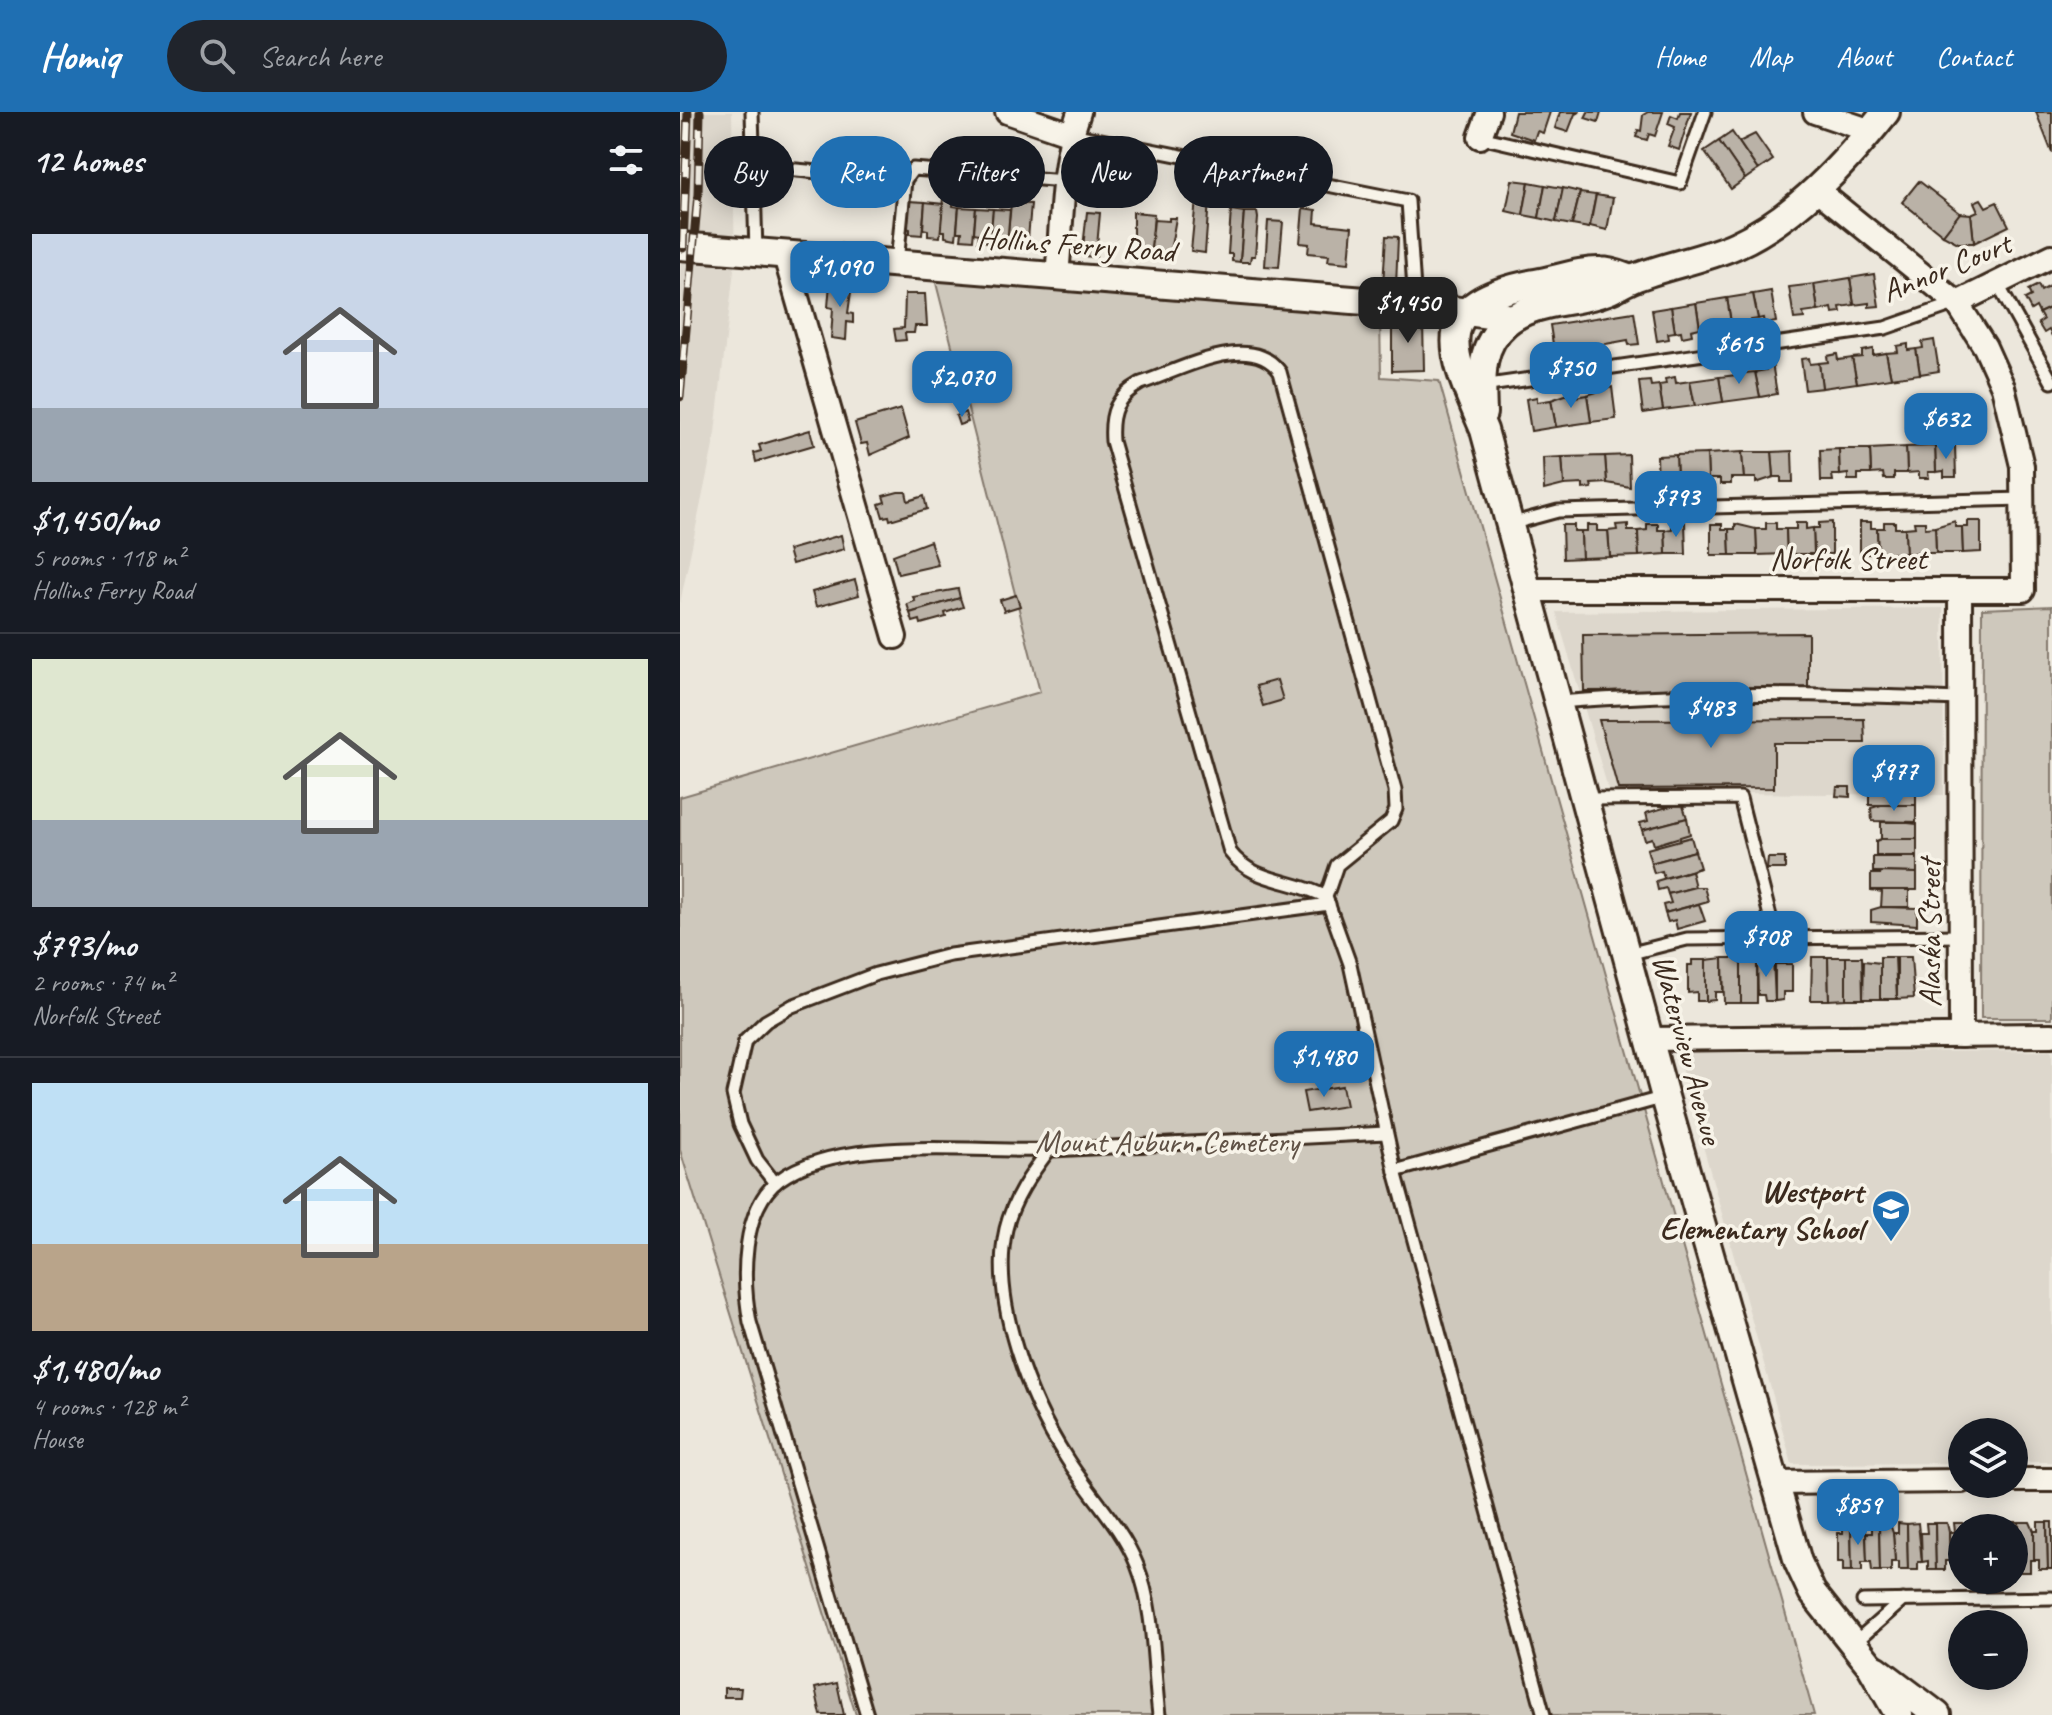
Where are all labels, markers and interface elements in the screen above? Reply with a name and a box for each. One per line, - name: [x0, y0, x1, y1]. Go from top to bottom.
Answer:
- search box: [167, 20, 727, 92]
- text: Homiq: [40, 33, 119, 80]
- icon: search: [195, 34, 239, 78]
- text: Search here: [259, 37, 381, 75]
- text: Home: [1655, 39, 1705, 74]
- text: Map: [1749, 39, 1792, 74]
- text: About: [1836, 39, 1892, 74]
- text: Contact: [1936, 39, 2012, 74]
- chip: Buy: [704, 136, 794, 208]
- chip: Rent: [810, 136, 912, 208]
- chip: Filters: [928, 136, 1045, 208]
- chip: New: [1061, 136, 1158, 208]
- chip: Apartment: [1174, 136, 1333, 208]
- icon: filters: [604, 138, 648, 182]
- text: 12 homes: [32, 139, 143, 182]
- street label: Hollins Ferry Road: [976, 217, 1182, 272]
- street label: Annor Court: [1876, 222, 2020, 312]
- pin: $1,090: [775, 241, 905, 309]
- text: $1,090: [808, 250, 872, 283]
- pin: $1,450: [1343, 277, 1473, 345]
- icon: home: [268, 286, 412, 430]
- text: $1,450: [1376, 286, 1440, 319]
- pin: $615: [1692, 318, 1786, 386]
- text: $615: [1716, 327, 1762, 360]
- pin: $750: [1524, 342, 1618, 410]
- pin: $2,070: [897, 351, 1027, 419]
- text: $750: [1548, 351, 1594, 384]
- text: $2,070: [930, 360, 994, 393]
- pin: $632: [1899, 393, 1993, 461]
- text: $632: [1922, 402, 1970, 435]
- pin: $793: [1629, 471, 1723, 539]
- text: $793: [1653, 480, 1699, 513]
- text: $1,450/mo: [32, 498, 158, 541]
- street label: Norfolk Street: [1770, 538, 1930, 579]
- text: 5 rooms · 118 m²: [32, 541, 184, 574]
- text: Hollins Ferry Road: [32, 574, 193, 607]
- pin: $483: [1664, 682, 1758, 750]
- text: $483: [1688, 691, 1734, 724]
- icon: home: [268, 711, 412, 855]
- pin: $977: [1847, 745, 1941, 813]
- text: $977: [1871, 754, 1917, 787]
- street label: Alaska Street: [1909, 854, 1950, 1007]
- pin: $708: [1719, 911, 1813, 979]
- text: $708: [1743, 920, 1789, 953]
- text: $793/mo: [32, 923, 136, 966]
- street label: Waterview Avenue: [1643, 950, 1733, 1151]
- text: 2 rooms · 74 m²: [32, 966, 173, 999]
- text: Norfolk Street: [32, 999, 159, 1032]
- pin: $1,480: [1259, 1031, 1389, 1099]
- text: $1,480: [1292, 1040, 1356, 1073]
- park label: Mount Auburn Cemetery: [1035, 1121, 1302, 1162]
- icon: home: [268, 1135, 412, 1279]
- place label: Westport Elementary School: [1660, 1171, 1869, 1249]
- school or university icon: Westport Elementary School: [1870, 1188, 1912, 1243]
- text: $1,480/mo: [32, 1347, 159, 1390]
- text: 4 rooms · 128 m²: [32, 1390, 184, 1423]
- map controls: [1948, 1418, 2028, 1690]
- button: layers: [1948, 1418, 2028, 1498]
- text: House: [32, 1423, 83, 1456]
- pin: $859: [1811, 1479, 1905, 1547]
- text: $859: [1835, 1488, 1881, 1521]
- button: +: [1948, 1514, 2028, 1594]
- button: −: [1948, 1610, 2028, 1690]

